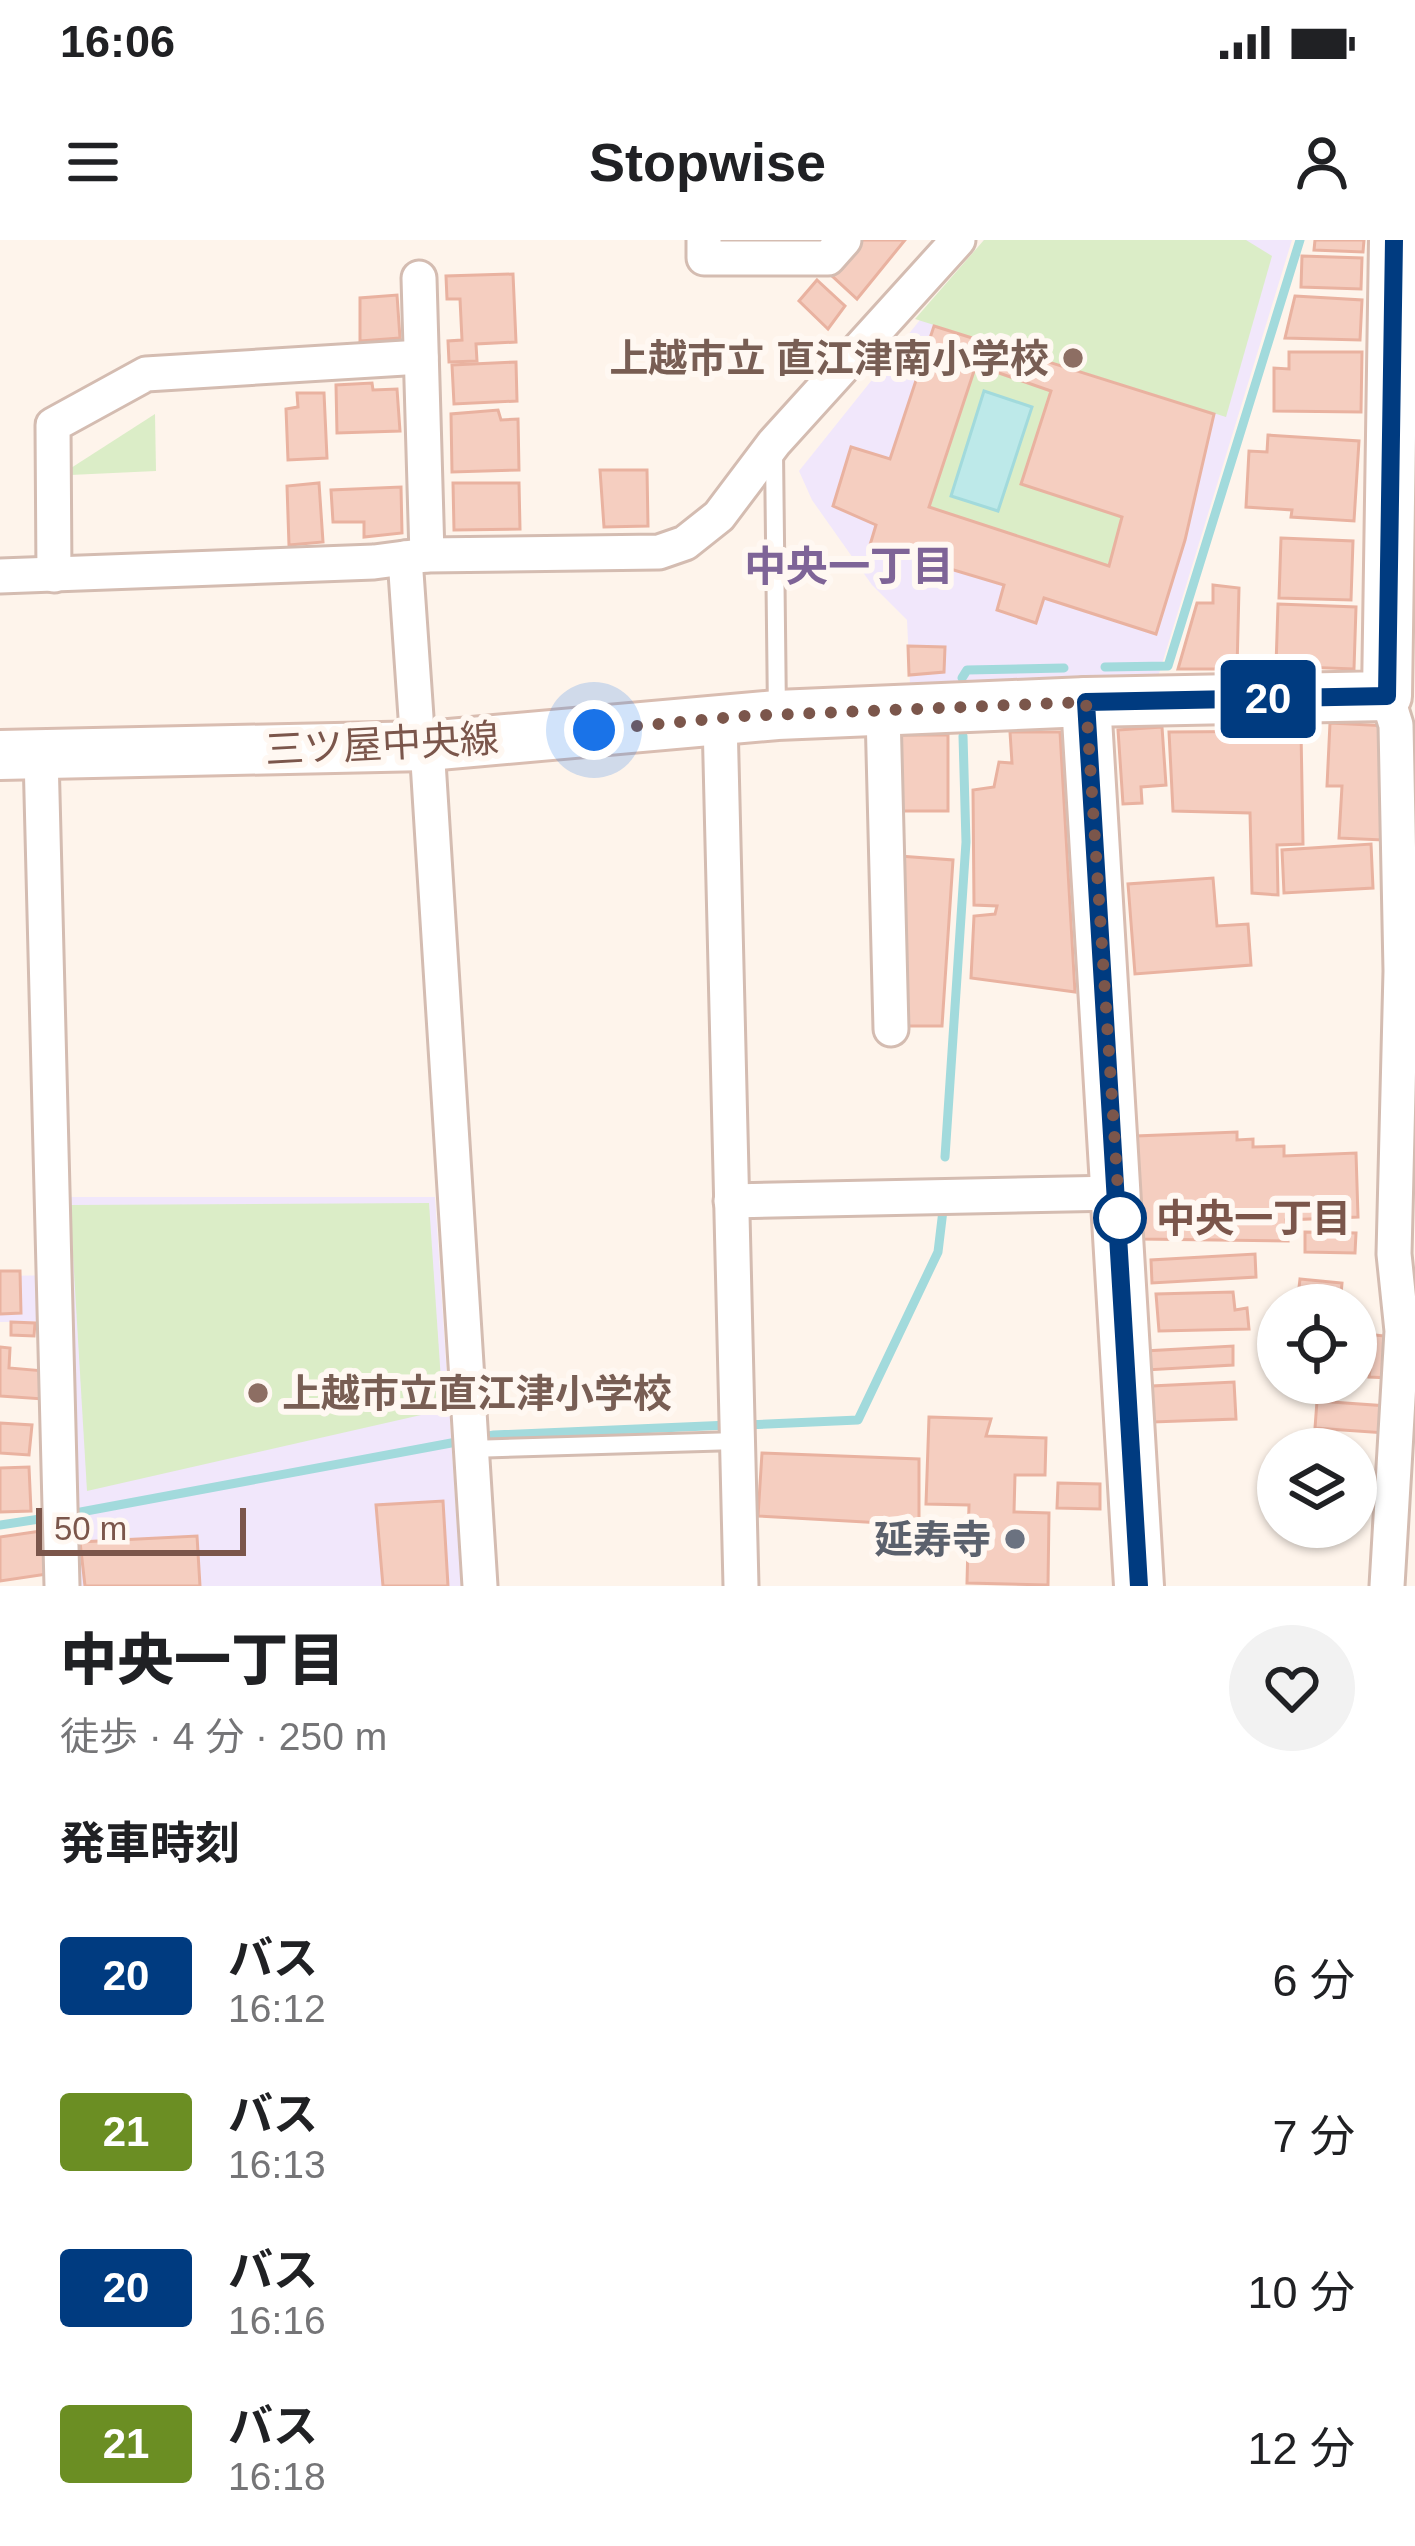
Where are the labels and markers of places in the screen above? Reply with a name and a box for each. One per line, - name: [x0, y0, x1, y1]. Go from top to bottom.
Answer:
- place label: 上越市立 直江津南小学校: [609, 337, 1049, 380]
- marker: 上越市立 直江津南小学校: [1060, 345, 1086, 371]
- marker: 中央一丁目: [1095, 1193, 1145, 1243]
- place label: 中央一丁目: [1156, 1197, 1351, 1240]
- place label: 上越市立直江津小学校: [282, 1372, 672, 1415]
- marker: 上越市立直江津小学校: [245, 1380, 271, 1406]
- place label: 延寿寺: [874, 1518, 991, 1561]
- marker: 延寿寺: [1002, 1526, 1028, 1552]

